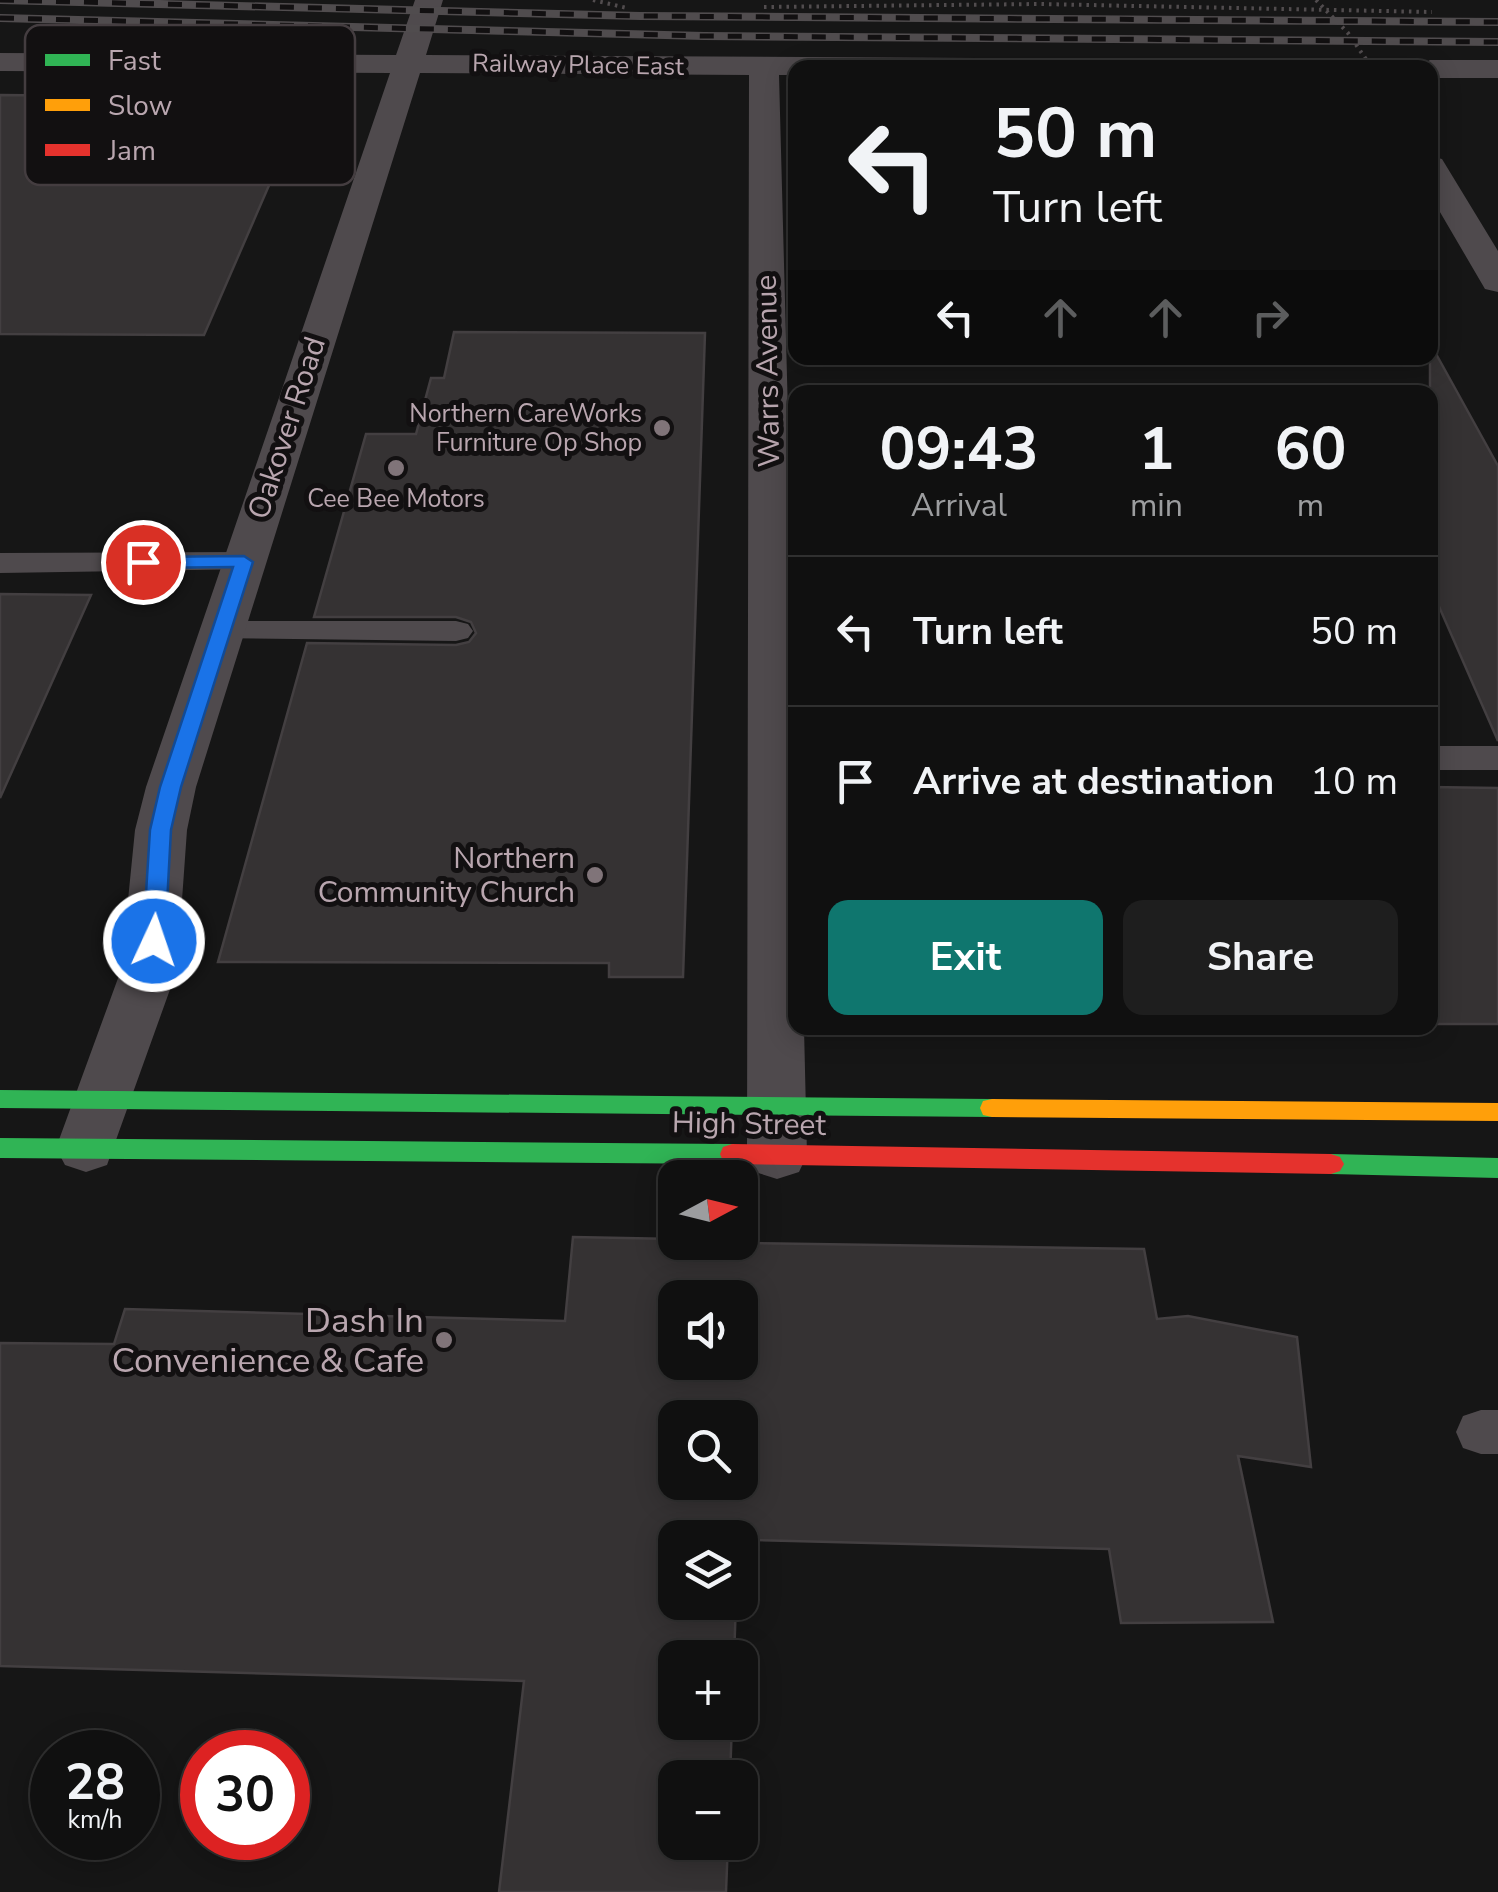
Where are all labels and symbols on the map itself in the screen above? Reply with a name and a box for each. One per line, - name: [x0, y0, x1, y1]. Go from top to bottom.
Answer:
- legend: [25, 25, 355, 185]
- text: Fast: [108, 42, 161, 80]
- street label: Railway Place East: [472, 46, 684, 84]
- text: Slow: [108, 87, 172, 125]
- text: Jam: [107, 132, 156, 170]
- street label: Warrs Avenue: [746, 274, 790, 468]
- street label: Oakover Road: [238, 332, 336, 524]
- place label: Northern CareWorks Furniture Op Shop: [409, 397, 642, 460]
- marker: Northern CareWorks Furniture Op Shop: [651, 417, 673, 439]
- marker: Cee Bee Motors: [385, 457, 407, 479]
- place label: Cee Bee Motors: [307, 482, 485, 516]
- pin: [101, 520, 186, 605]
- place label: Northern Community Church: [318, 838, 575, 913]
- marker: Northern Community Church: [584, 864, 606, 886]
- position arrow: [102, 889, 206, 993]
- street label: High Street: [672, 1102, 827, 1146]
- north arrow: [658, 1160, 758, 1260]
- place label: Dash In Convenience & Cafe: [112, 1297, 424, 1384]
- marker: Dash In Convenience & Cafe: [433, 1329, 455, 1351]
- speed limit sign: 30: [180, 1730, 310, 1860]

